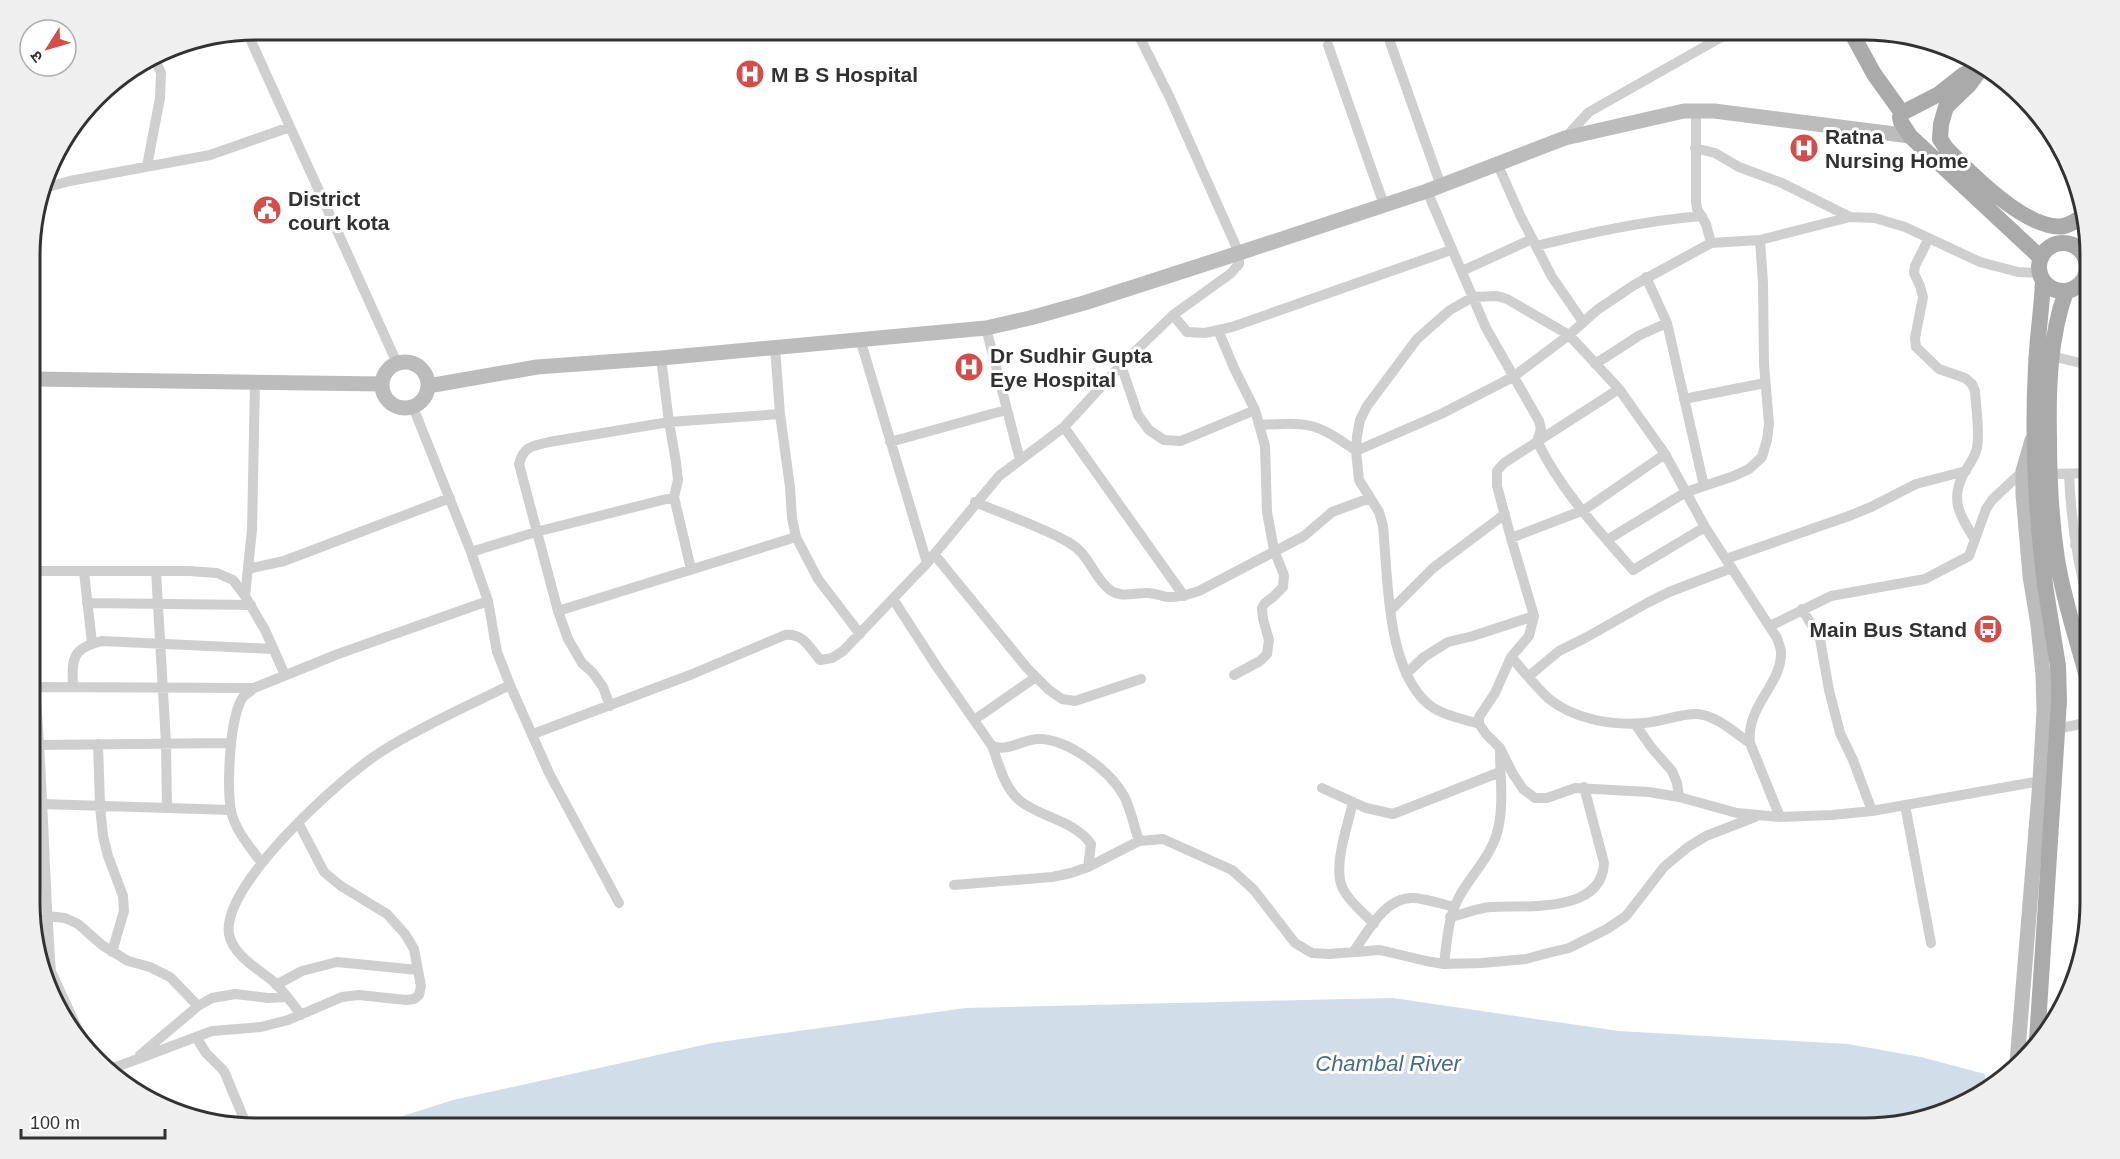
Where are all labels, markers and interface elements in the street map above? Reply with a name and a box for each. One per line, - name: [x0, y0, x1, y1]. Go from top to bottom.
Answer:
- north arrow: [18, 18, 78, 78]
- text: उ: [26, 47, 46, 66]
- hospital icon: M B S Hospital: [734, 58, 766, 90]
- place label: M B S Hospital: [771, 63, 918, 86]
- place label: Ratna Nursing Home: [1825, 125, 1969, 172]
- hospital icon: Ratna Nursing Home: [1788, 132, 1820, 164]
- place label: District court kota: [288, 187, 390, 234]
- public building icon: District court kota: [251, 194, 283, 226]
- place label: Dr Sudhir Gupta Eye Hospital: [990, 344, 1152, 391]
- hospital icon: Dr Sudhir Gupta Eye Hospital: [953, 351, 985, 383]
- bus stop icon: Main Bus Stand: [1972, 613, 2004, 645]
- place label: Main Bus Stand: [1809, 618, 1967, 641]
- water label: Chambal River: [1315, 1051, 1462, 1076]
- scale bar: [21, 1102, 165, 1140]
- text: 100 m: [30, 1113, 80, 1133]

